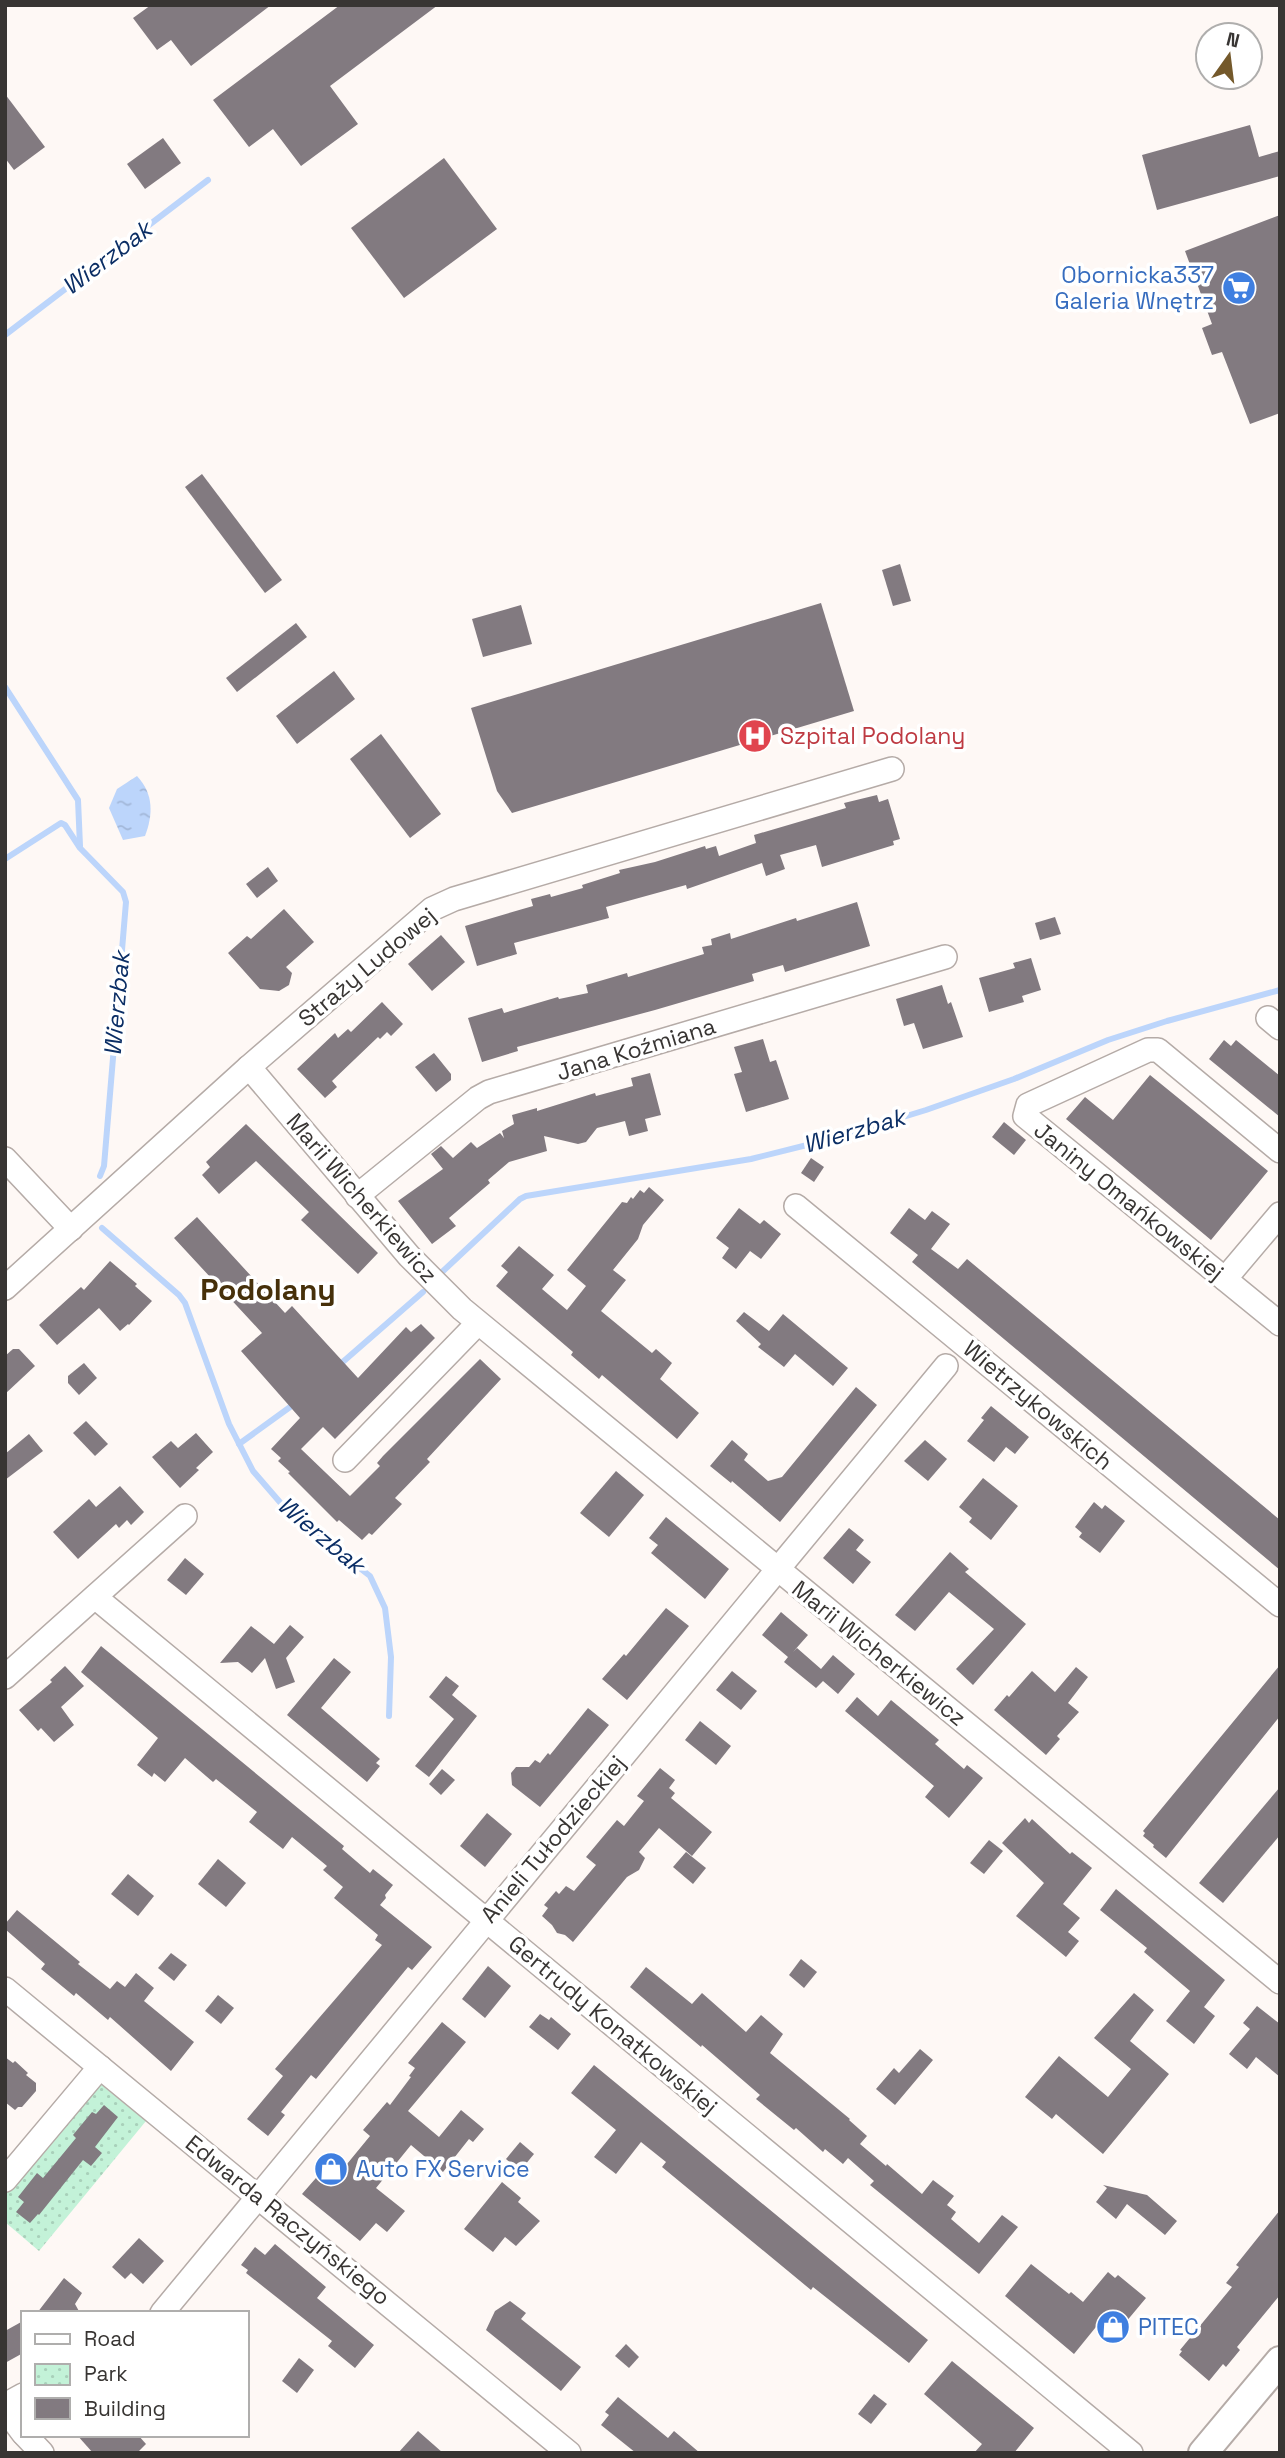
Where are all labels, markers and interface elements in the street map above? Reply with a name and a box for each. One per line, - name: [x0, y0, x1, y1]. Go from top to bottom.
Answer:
- north arrow: [1194, 21, 1264, 91]
- text: N: [1224, 26, 1242, 54]
- water label: Wierzbak: [56, 212, 160, 302]
- place label: Obornicka337 Galeria Wnętrz: [1055, 260, 1214, 316]
- supermarket icon: Obornicka337 Galeria Wnętrz: [1220, 269, 1258, 307]
- hospital icon: Szpital Podolany: [736, 717, 774, 755]
- place label: Szpital Podolany: [780, 721, 965, 751]
- street label: Straży Ludowej: [292, 901, 442, 1033]
- water label: Wierzbak: [96, 947, 137, 1058]
- street label: Jana Koźmiana: [553, 1011, 719, 1087]
- water label: Wierzbak: [799, 1100, 911, 1160]
- street label: Marii Wicherkiewicz: [280, 1107, 444, 1289]
- street label: Janiny Omańkowskiej: [1028, 1115, 1230, 1287]
- district label: Podolany: [200, 1270, 336, 1309]
- street label: Wietrzykowskich: [957, 1334, 1119, 1476]
- water label: Wierzbak: [271, 1489, 374, 1582]
- street label: Marii Wicherkiewicz: [786, 1574, 972, 1732]
- street label: Anieli Tułodzieckiej: [474, 1749, 632, 1929]
- street label: Gertrudy Konatkowskiej: [502, 1929, 724, 2121]
- street label: Edwarda Raczyńskiego: [179, 2128, 397, 2312]
- shop icon: Auto FX Service: [312, 2150, 350, 2188]
- place label: Auto FX Service: [356, 2154, 530, 2184]
- shop icon: PITEC: [1094, 2308, 1132, 2346]
- legend: [21, 2311, 248, 2437]
- place label: PITEC: [1138, 2312, 1199, 2342]
- text: Road: [84, 2325, 136, 2352]
- text: Park: [84, 2360, 128, 2387]
- text: Building: [84, 2395, 166, 2422]

